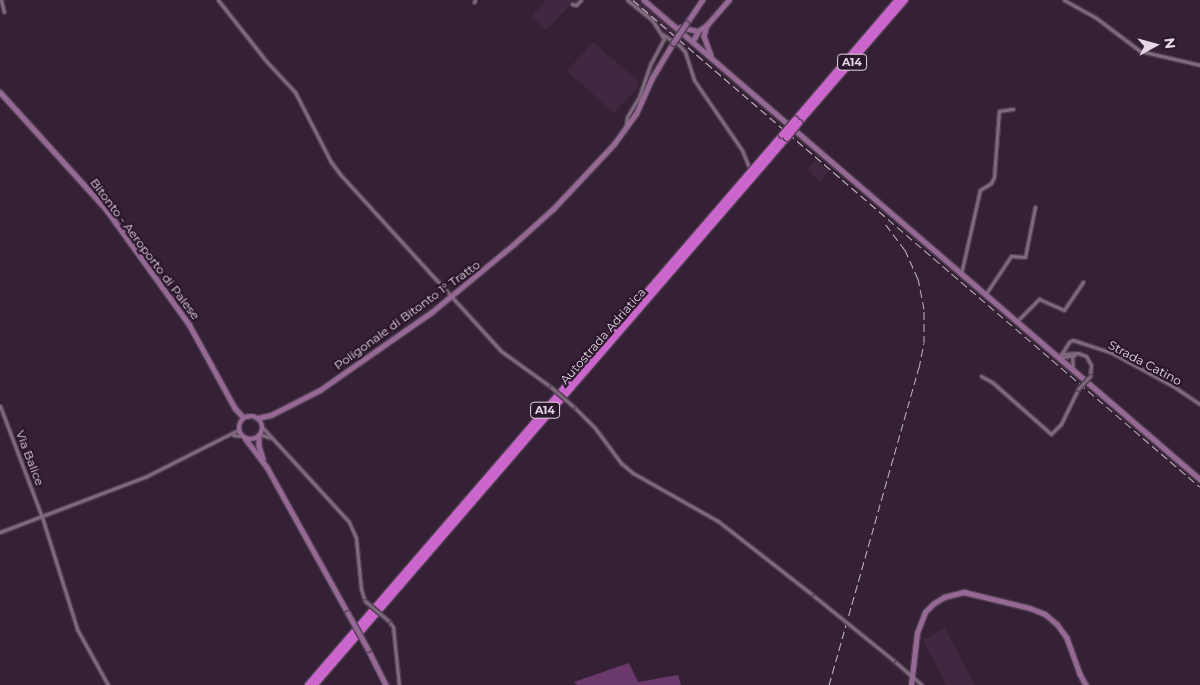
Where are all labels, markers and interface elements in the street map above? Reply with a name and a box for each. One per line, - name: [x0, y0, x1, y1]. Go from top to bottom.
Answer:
- north arrow: [1130, 20, 1180, 70]
- text: N: [1160, 36, 1180, 50]
- road number: A14: [837, 54, 867, 70]
- street label: Bitonto - Aeroporto di Palese: [87, 176, 203, 322]
- street label: Poligonale di Bitonto 1° Tratto: [331, 257, 483, 373]
- street label: Autostrada Adriatica: [557, 285, 649, 387]
- street label: Strada Catino: [1106, 338, 1184, 388]
- road number: A14: [530, 402, 560, 418]
- street label: Via Balice: [13, 428, 47, 488]

